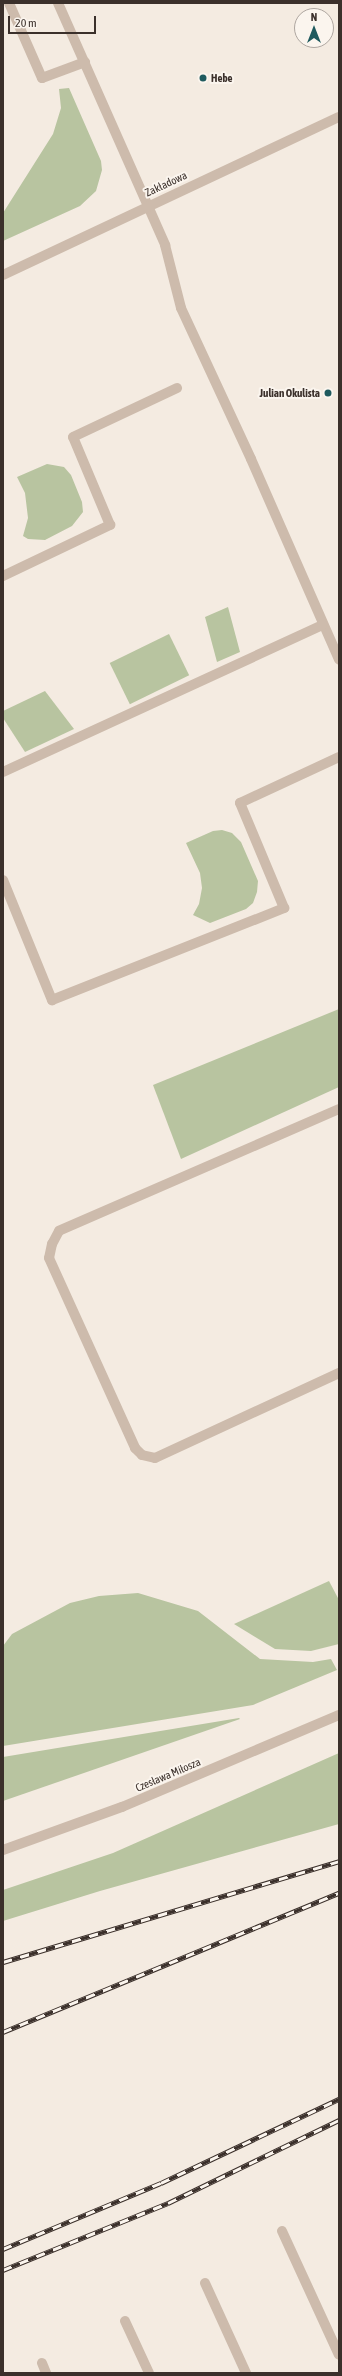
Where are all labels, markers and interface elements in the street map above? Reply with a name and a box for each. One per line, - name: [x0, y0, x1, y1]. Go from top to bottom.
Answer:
- scale bar: [10, 8, 98, 34]
- north arrow: [294, 8, 334, 48]
- text: N: [311, 11, 317, 23]
- text: 20 m: [15, 16, 37, 30]
- place label: Hebe: [211, 71, 233, 85]
- marker: Hebe: [198, 73, 208, 83]
- street label: Zakładowa: [143, 169, 189, 199]
- place label: Julian Okulista: [260, 386, 320, 400]
- marker: Julian Okulista: [323, 388, 333, 398]
- street label: Czesława Miłosza: [133, 1755, 203, 1795]

